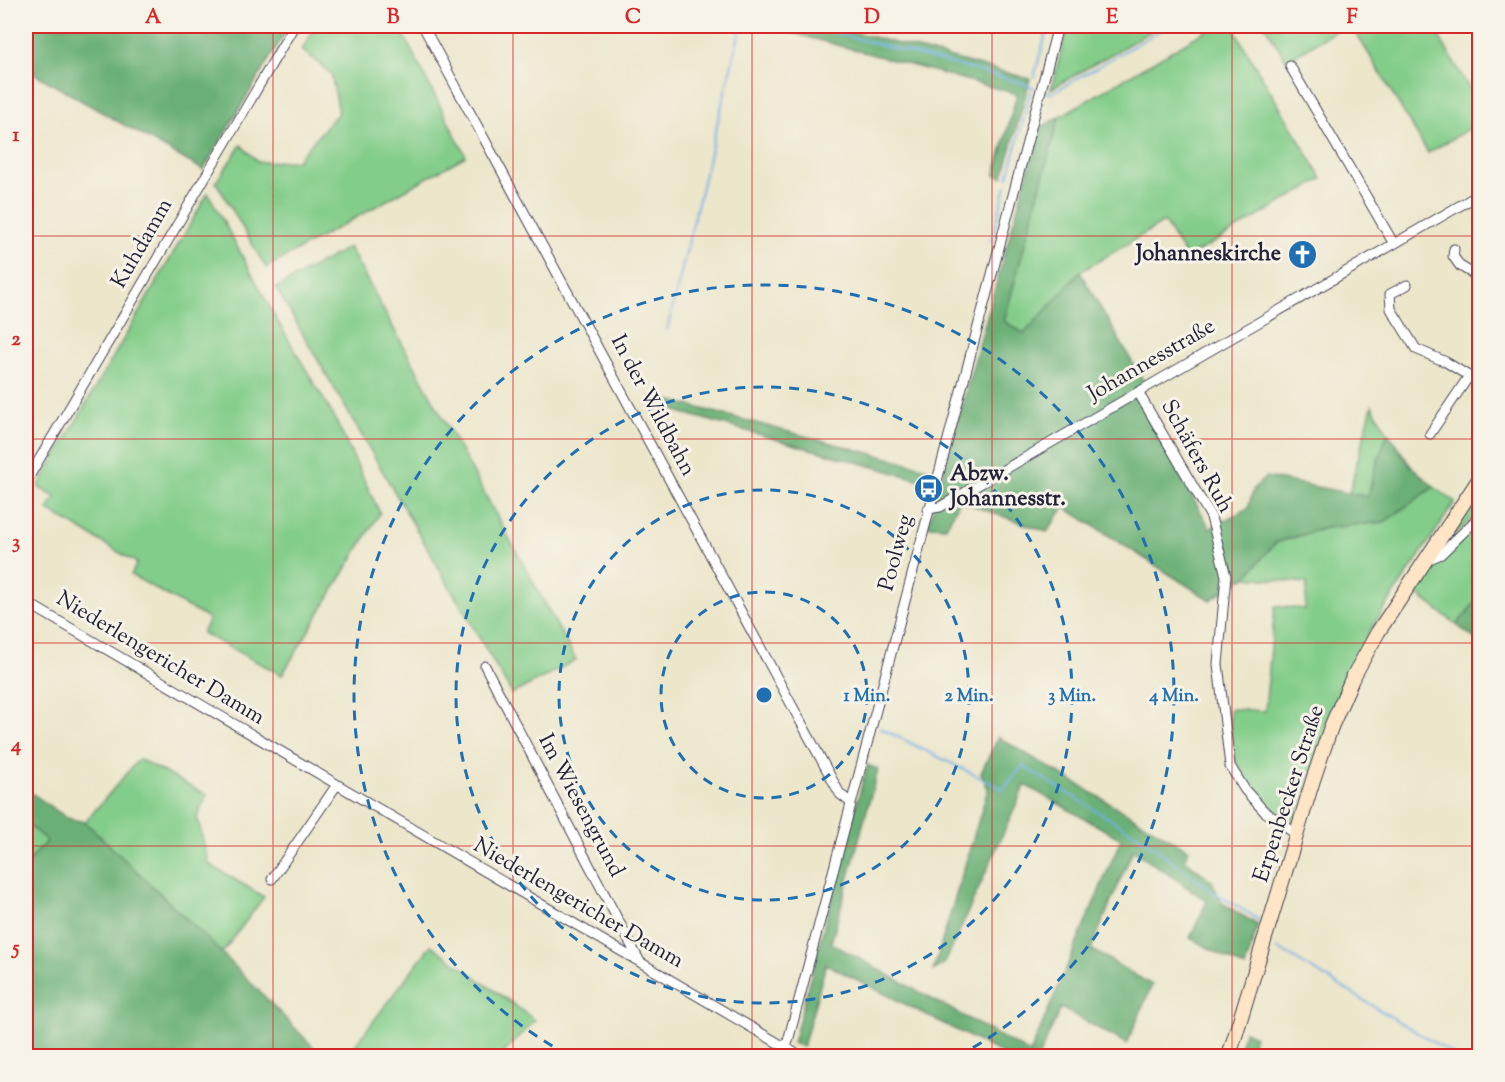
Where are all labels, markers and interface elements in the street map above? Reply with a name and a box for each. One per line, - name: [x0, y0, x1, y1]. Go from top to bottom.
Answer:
- text: A: [145, 4, 162, 33]
- text: B: [387, 4, 400, 33]
- text: C: [625, 4, 641, 33]
- text: D: [864, 4, 880, 33]
- text: E: [1106, 4, 1119, 33]
- text: F: [1346, 4, 1358, 33]
- text: 1: [13, 122, 20, 151]
- street label: Kuhdamm: [104, 193, 182, 295]
- place label: Johanneskirche: [1134, 239, 1281, 271]
- church icon: Johanneskirche: [1286, 239, 1318, 271]
- street label: Johannesstraße: [1081, 312, 1222, 411]
- text: 2: [11, 326, 21, 355]
- street label: In der Wildbahn: [601, 329, 703, 483]
- street label: Schäfers Ruh: [1152, 394, 1241, 520]
- place label: Abzw. Johannesstr.: [948, 459, 1066, 516]
- bus stop icon: Abzw. Johannesstr.: [913, 472, 945, 504]
- street label: Poolweg: [871, 511, 923, 595]
- text: 3: [12, 529, 20, 558]
- street label: Niederlengericher Damm: [50, 584, 270, 734]
- text: 1 Min.: [844, 684, 890, 710]
- text: 2 Min.: [944, 684, 994, 710]
- text: 3 Min.: [1048, 684, 1096, 710]
- text: 4 Min.: [1148, 684, 1199, 710]
- centre of rings: [754, 685, 774, 705]
- street label: Erpenbecker Straße: [1246, 701, 1334, 887]
- street label: Im Wiesengrund: [529, 729, 631, 883]
- text: 4: [10, 732, 21, 761]
- street label: Niederlengericher Damm: [467, 831, 689, 977]
- text: 5: [11, 935, 20, 964]

